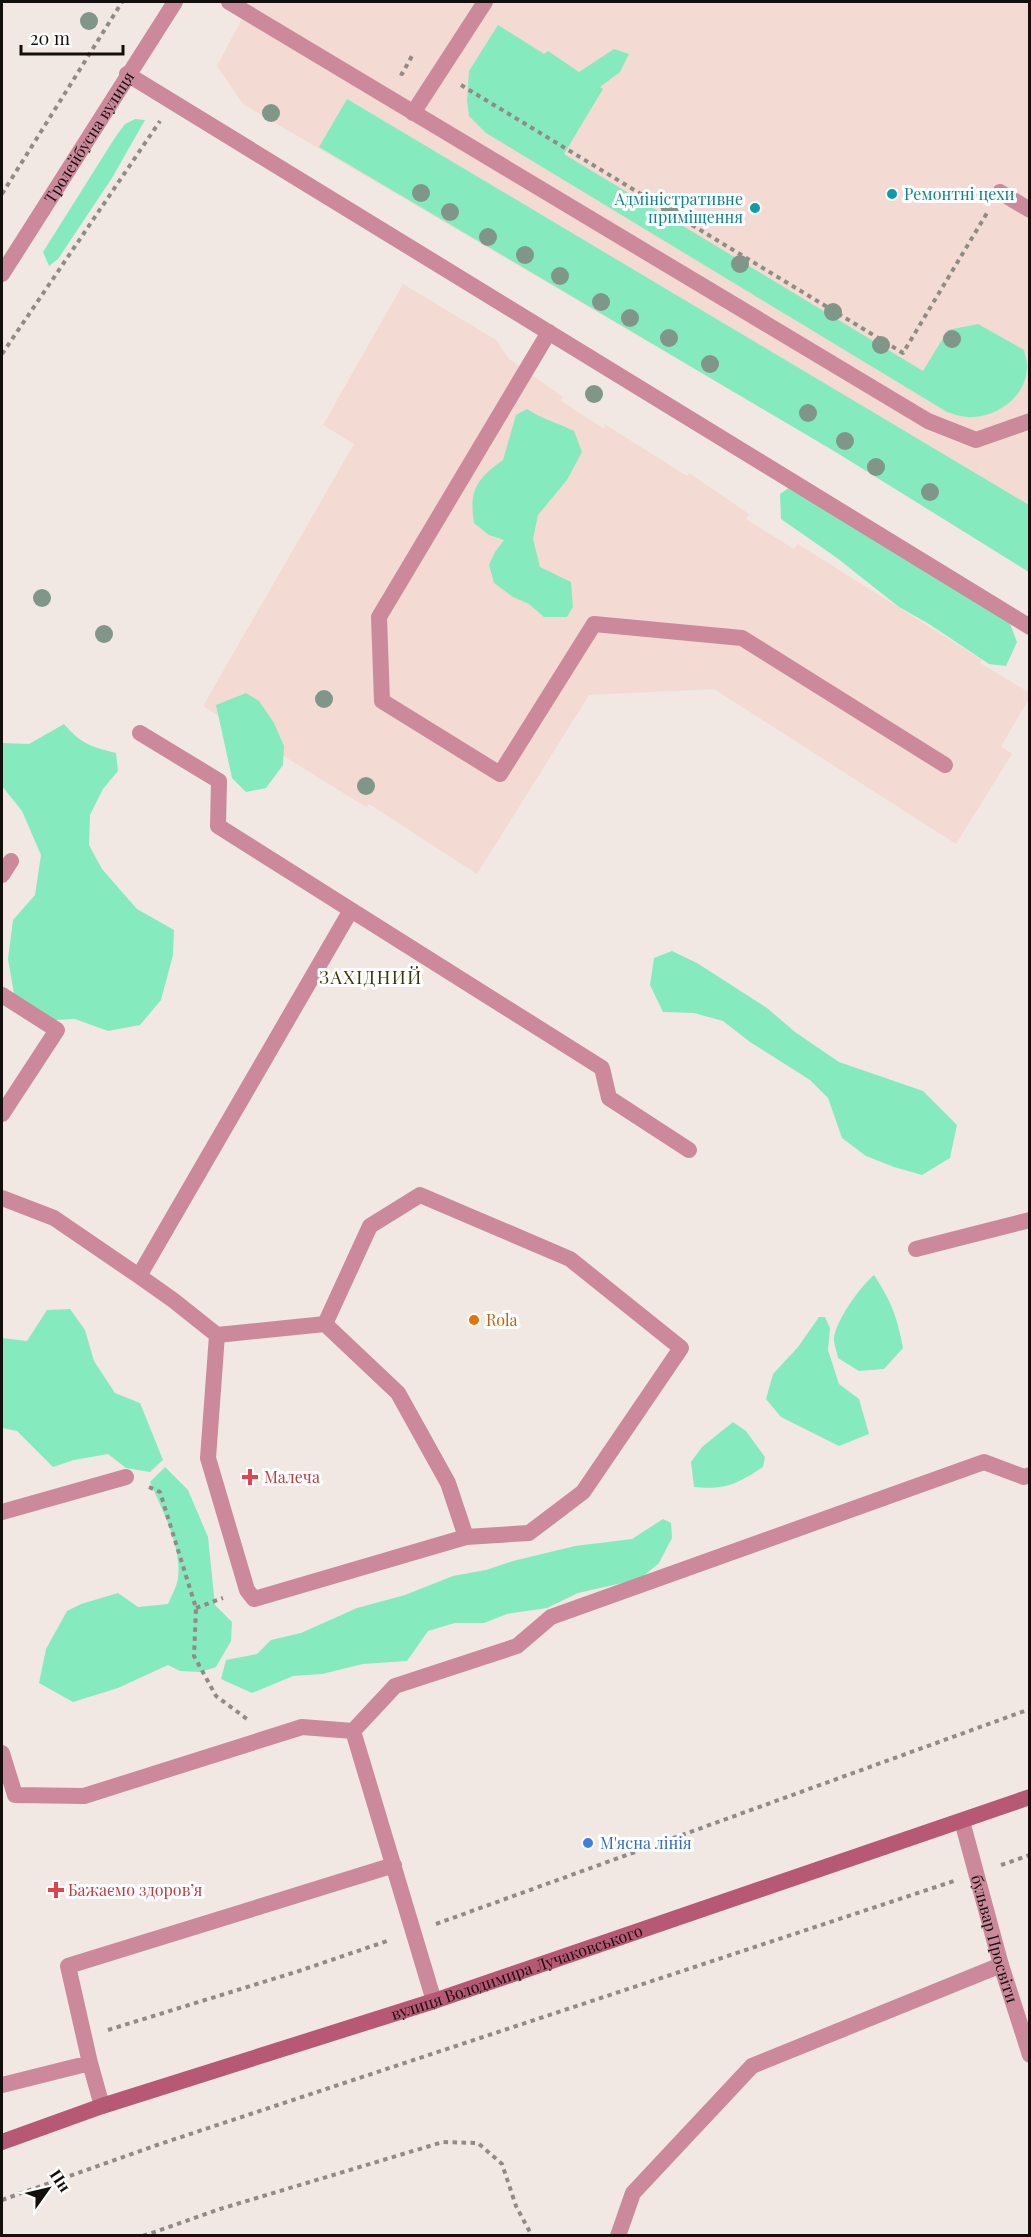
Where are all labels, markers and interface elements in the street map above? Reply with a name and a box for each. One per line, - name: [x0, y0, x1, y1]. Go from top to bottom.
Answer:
- scale bar: [21, 18, 123, 56]
- text: 20 m: [30, 26, 70, 50]
- street label: Тролейбусна вулиця: [39, 67, 138, 207]
- place label: Ремонтні цехи: [904, 183, 1015, 204]
- marker: Ремонтні цехи: [885, 187, 899, 201]
- place label: Адміністративне приміщення: [614, 188, 743, 227]
- marker: Адміністративне приміщення: [748, 201, 762, 215]
- district label: ЗАХІДНИЙ: [319, 965, 423, 989]
- place label: Rola: [486, 1309, 518, 1330]
- marker: Rola: [467, 1313, 481, 1327]
- place label: Малеча: [264, 1466, 320, 1487]
- marker: Малеча: [241, 1468, 259, 1486]
- place label: М'ясна лінія: [600, 1832, 692, 1853]
- marker: М'ясна лінія: [581, 1836, 595, 1850]
- street label: бульвар Просвіти: [967, 1872, 1023, 2005]
- place label: Бажаємо здоровʼя: [68, 1879, 203, 1900]
- marker: Бажаємо здоровʼя: [49, 1883, 63, 1897]
- street label: вулиця Володимира Лучаковського: [388, 1919, 645, 2024]
- north arrow: [18, 2159, 78, 2219]
- text: Пн: [46, 2165, 76, 2196]

